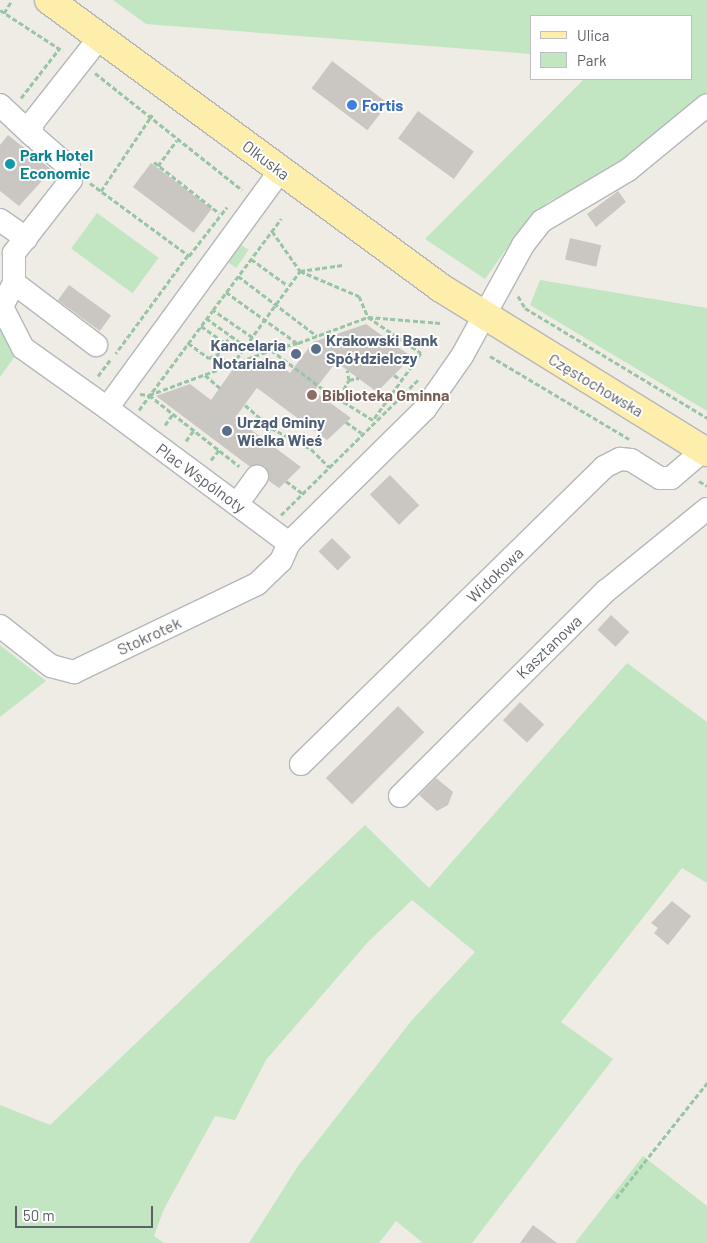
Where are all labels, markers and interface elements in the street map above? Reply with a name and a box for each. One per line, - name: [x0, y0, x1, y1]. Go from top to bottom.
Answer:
- legend: [530, 15, 692, 80]
- text: Ulica: [577, 26, 609, 44]
- text: Park: [577, 51, 606, 69]
- place label: Fortis: [362, 95, 403, 115]
- marker: Fortis: [346, 99, 358, 111]
- street label: Olkuska: [239, 136, 293, 184]
- place label: Park Hotel Economic: [20, 145, 93, 183]
- marker: Park Hotel Economic: [4, 158, 16, 170]
- place label: Krakowski Bank Spółdzielczy: [326, 330, 438, 368]
- place label: Kancelaria Notarialna: [211, 335, 286, 373]
- marker: Krakowski Bank Spółdzielczy: [310, 343, 322, 355]
- marker: Kancelaria Notarialna: [290, 348, 302, 360]
- street label: Częstochowska: [545, 349, 647, 421]
- place label: Biblioteka Gminna: [322, 385, 449, 405]
- marker: Biblioteka Gminna: [306, 389, 318, 401]
- place label: Urząd Gminy Wielka Wieś: [237, 412, 325, 450]
- marker: Urząd Gminy Wielka Wieś: [221, 425, 233, 437]
- street label: Plac Wspólnoty: [153, 439, 249, 517]
- street label: Widokowa: [463, 543, 527, 607]
- street label: Kasztanowa: [512, 611, 586, 683]
- street label: Stokrotek: [114, 613, 184, 659]
- scale bar: [18, 1196, 155, 1228]
- text: 50 m: [23, 1206, 55, 1224]

